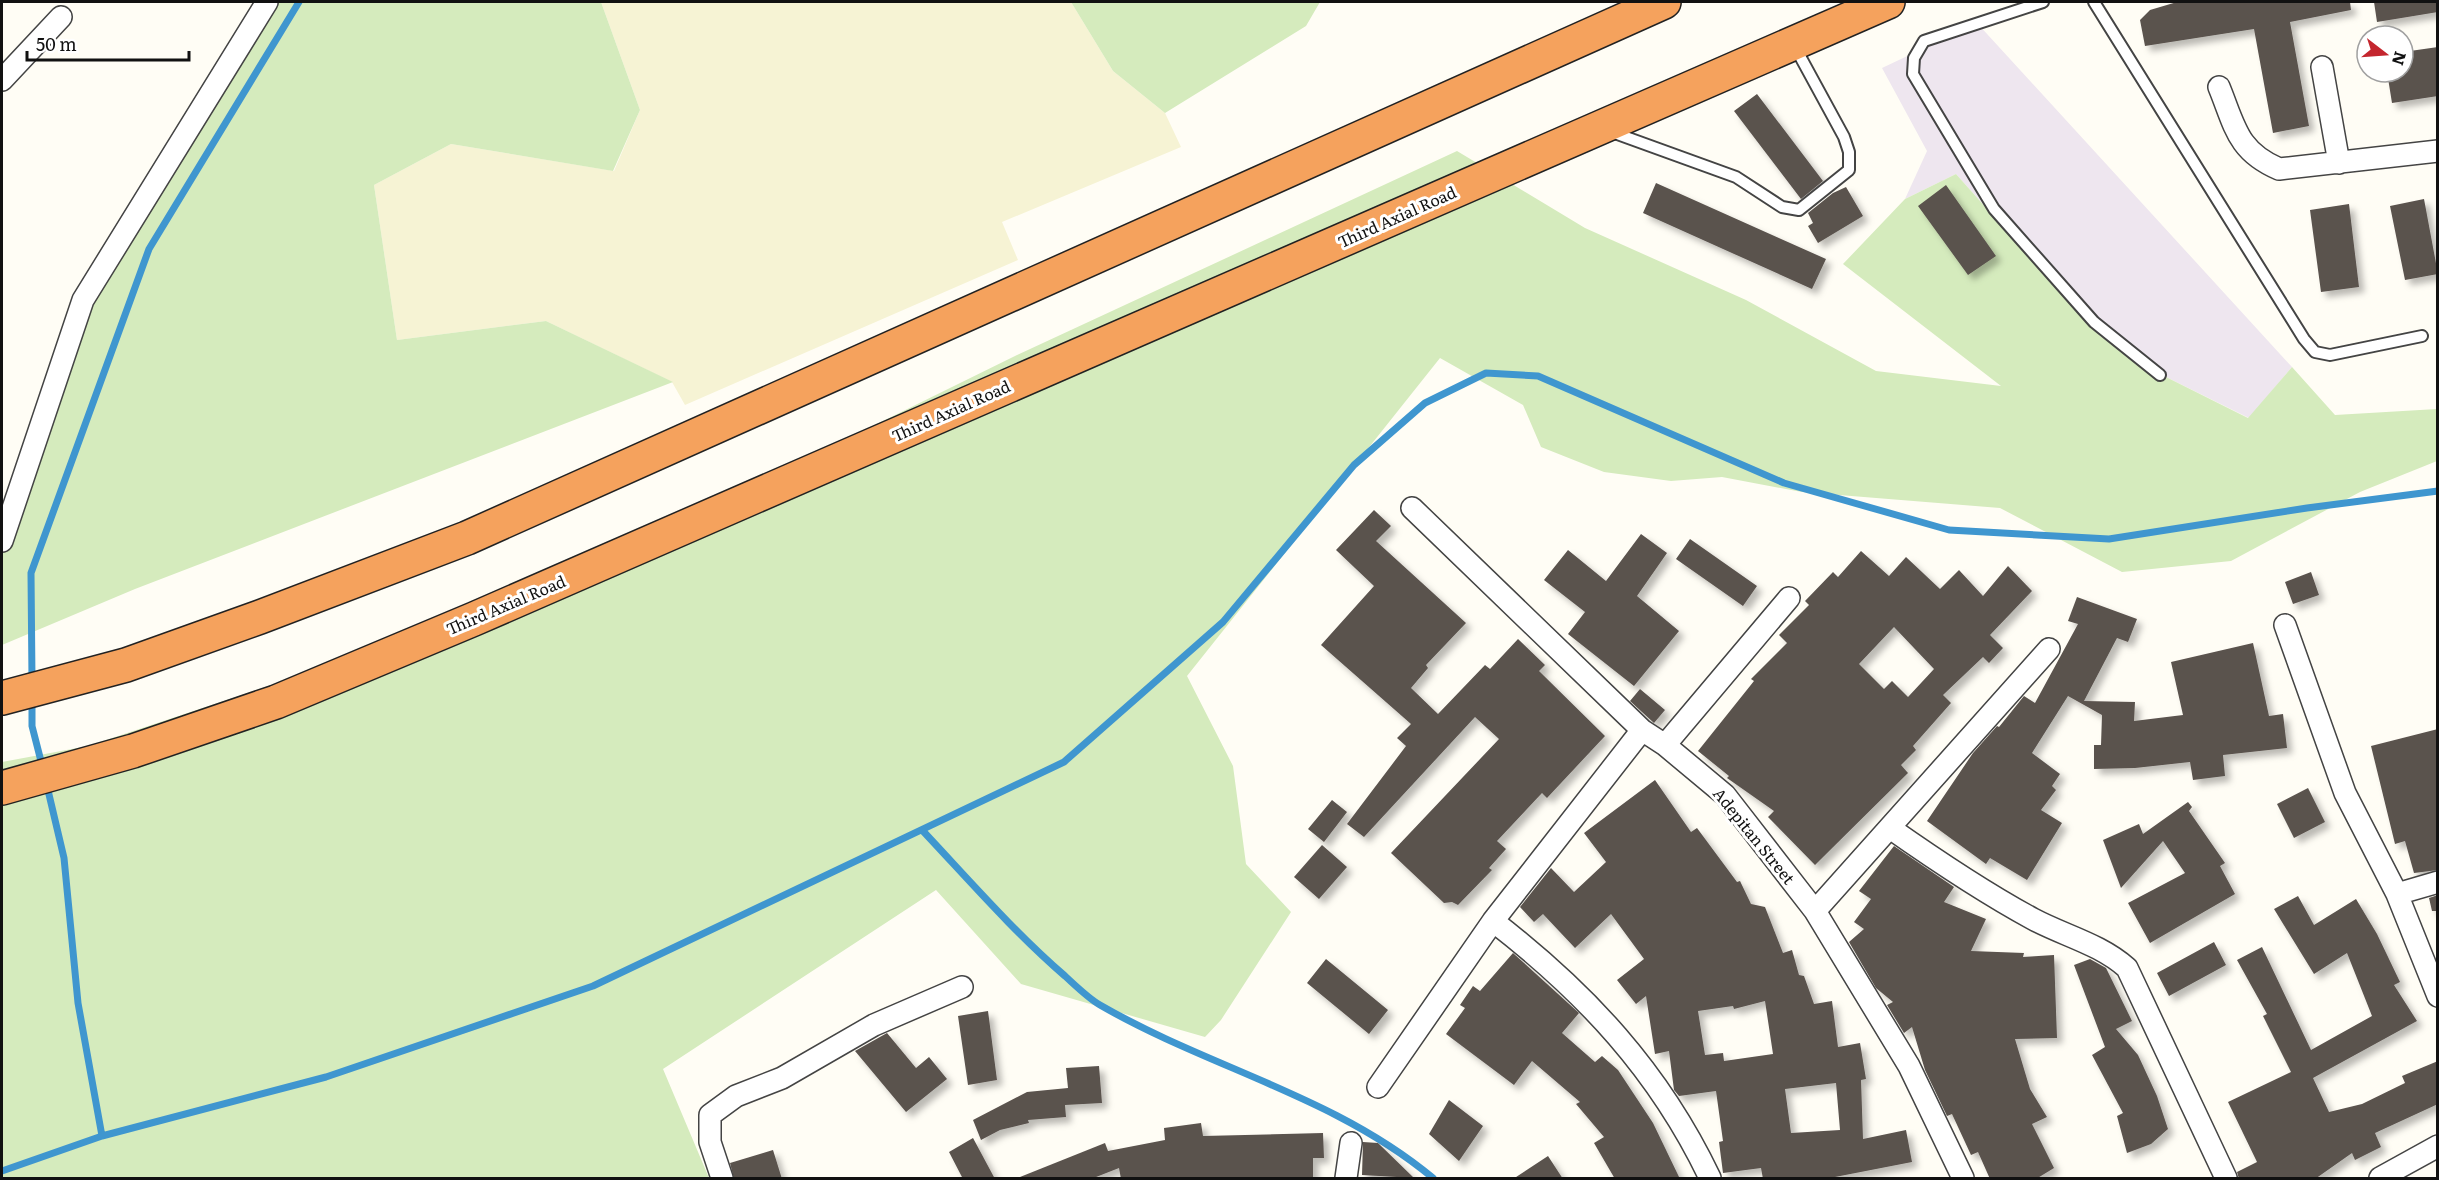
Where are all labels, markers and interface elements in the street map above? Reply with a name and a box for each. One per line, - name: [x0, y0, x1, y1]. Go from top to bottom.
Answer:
- scale bar: [27, 24, 189, 62]
- north arrow: [2355, 24, 2415, 84]
- text: 50 m: [36, 30, 77, 57]
- text: N: [2387, 49, 2414, 69]
- street label: Third Axial Road: [1333, 179, 1460, 253]
- street label: Third Axial Road: [887, 373, 1014, 447]
- street label: Third Axial Road: [442, 568, 569, 640]
- street label: Adepitan Street: [1708, 782, 1802, 889]

